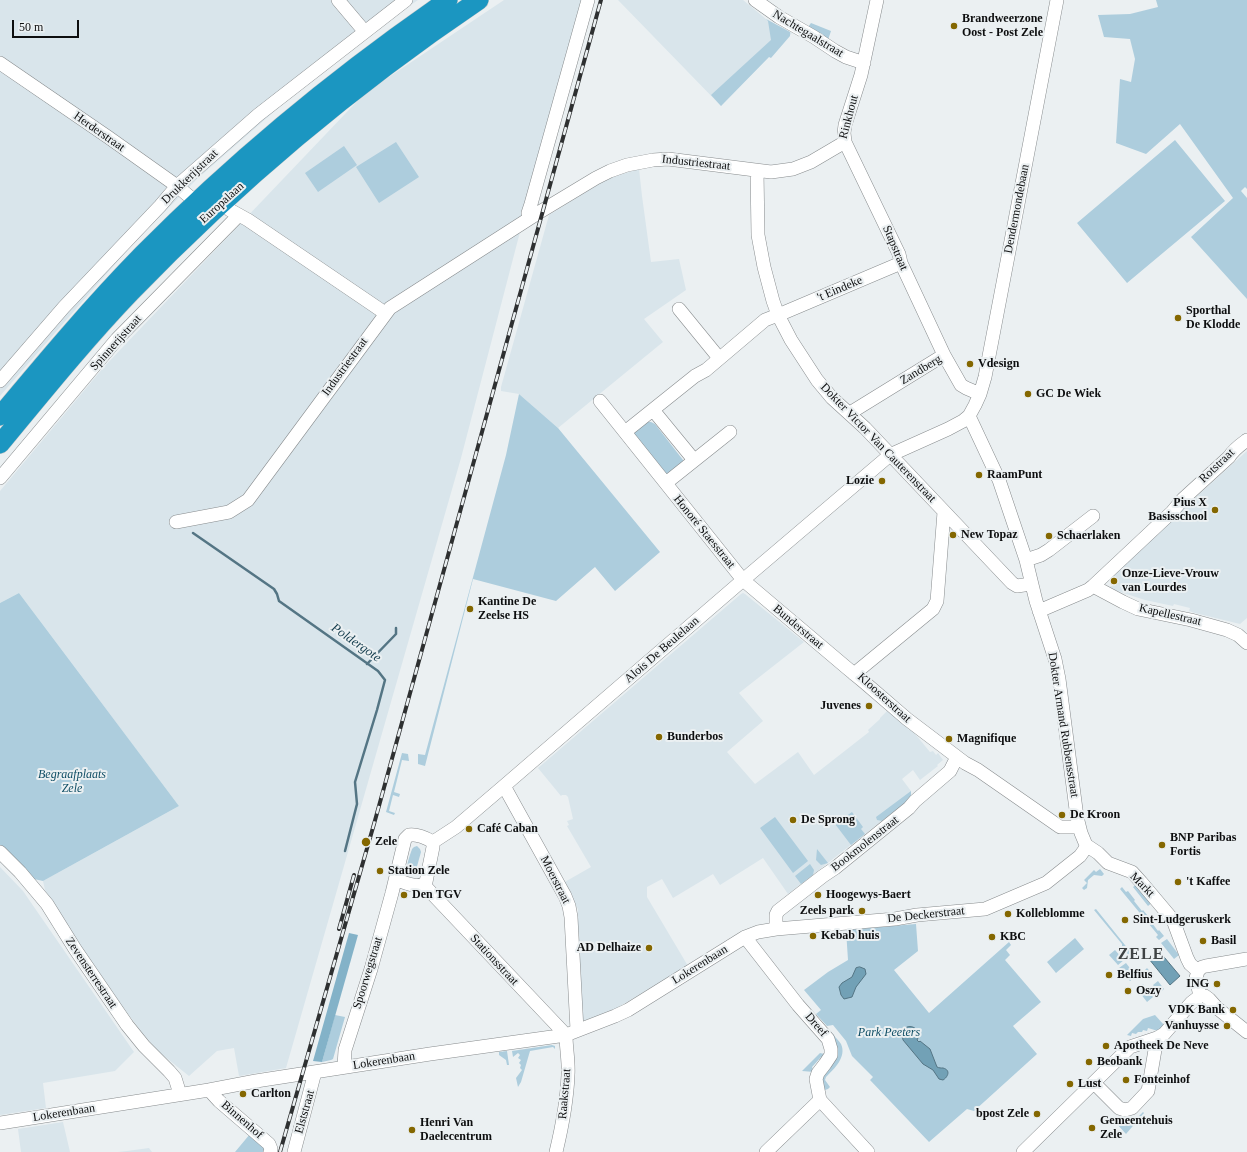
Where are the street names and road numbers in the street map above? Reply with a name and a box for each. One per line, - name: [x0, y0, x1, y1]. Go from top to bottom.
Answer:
- street label: Nachtegaalstraat: [770, 7, 846, 61]
- street label: Rinkhout: [836, 94, 862, 140]
- street label: Herderstraat: [71, 109, 127, 155]
- street label: Drukkerijstraat: [159, 147, 221, 207]
- street label: Industriestraat: [661, 152, 731, 174]
- street label: Dendermondebaan: [1001, 163, 1033, 255]
- street label: Europalaan: [197, 179, 247, 227]
- street label: Stapstraat: [879, 223, 911, 273]
- street label: 't Eindeke: [815, 273, 865, 305]
- street label: Spinnerijstraat: [87, 312, 145, 374]
- street label: Industriestraat: [319, 335, 371, 399]
- street label: Zandberg: [898, 352, 944, 388]
- street label: Dokter Victor Van Cauterenstraat: [817, 380, 939, 506]
- street label: Rotstraat: [1196, 446, 1238, 486]
- street label: Honoré Staesstraat: [670, 492, 738, 572]
- street label: Kapellestraat: [1138, 601, 1202, 629]
- street label: Bunderstraat: [770, 602, 826, 652]
- street label: Alois De Beulelaan: [622, 614, 702, 686]
- street label: Dokter Armand Rubbensstraat: [1044, 651, 1082, 799]
- street label: Kloosterstraat: [854, 670, 914, 726]
- street label: Bookmolenstraat: [828, 813, 902, 875]
- street label: Moerstraat: [537, 854, 573, 906]
- street label: Markt: [1127, 869, 1157, 901]
- street label: De Deckerstraat: [887, 904, 965, 926]
- street label: Stationsstraat: [467, 931, 521, 989]
- street label: Zevensterrestraat: [62, 935, 120, 1011]
- street label: Spoorwegstraat: [350, 935, 386, 1011]
- street label: Lokerenbaan: [670, 942, 730, 988]
- street label: Dreef: [802, 1010, 830, 1040]
- street label: Lokerenbaan: [352, 1049, 416, 1073]
- street label: Raakstraat: [556, 1068, 574, 1120]
- street label: Elststraat: [292, 1089, 318, 1135]
- street label: Binnenhof: [218, 1098, 266, 1142]
- street label: Lokerenbaan: [32, 1101, 96, 1125]

